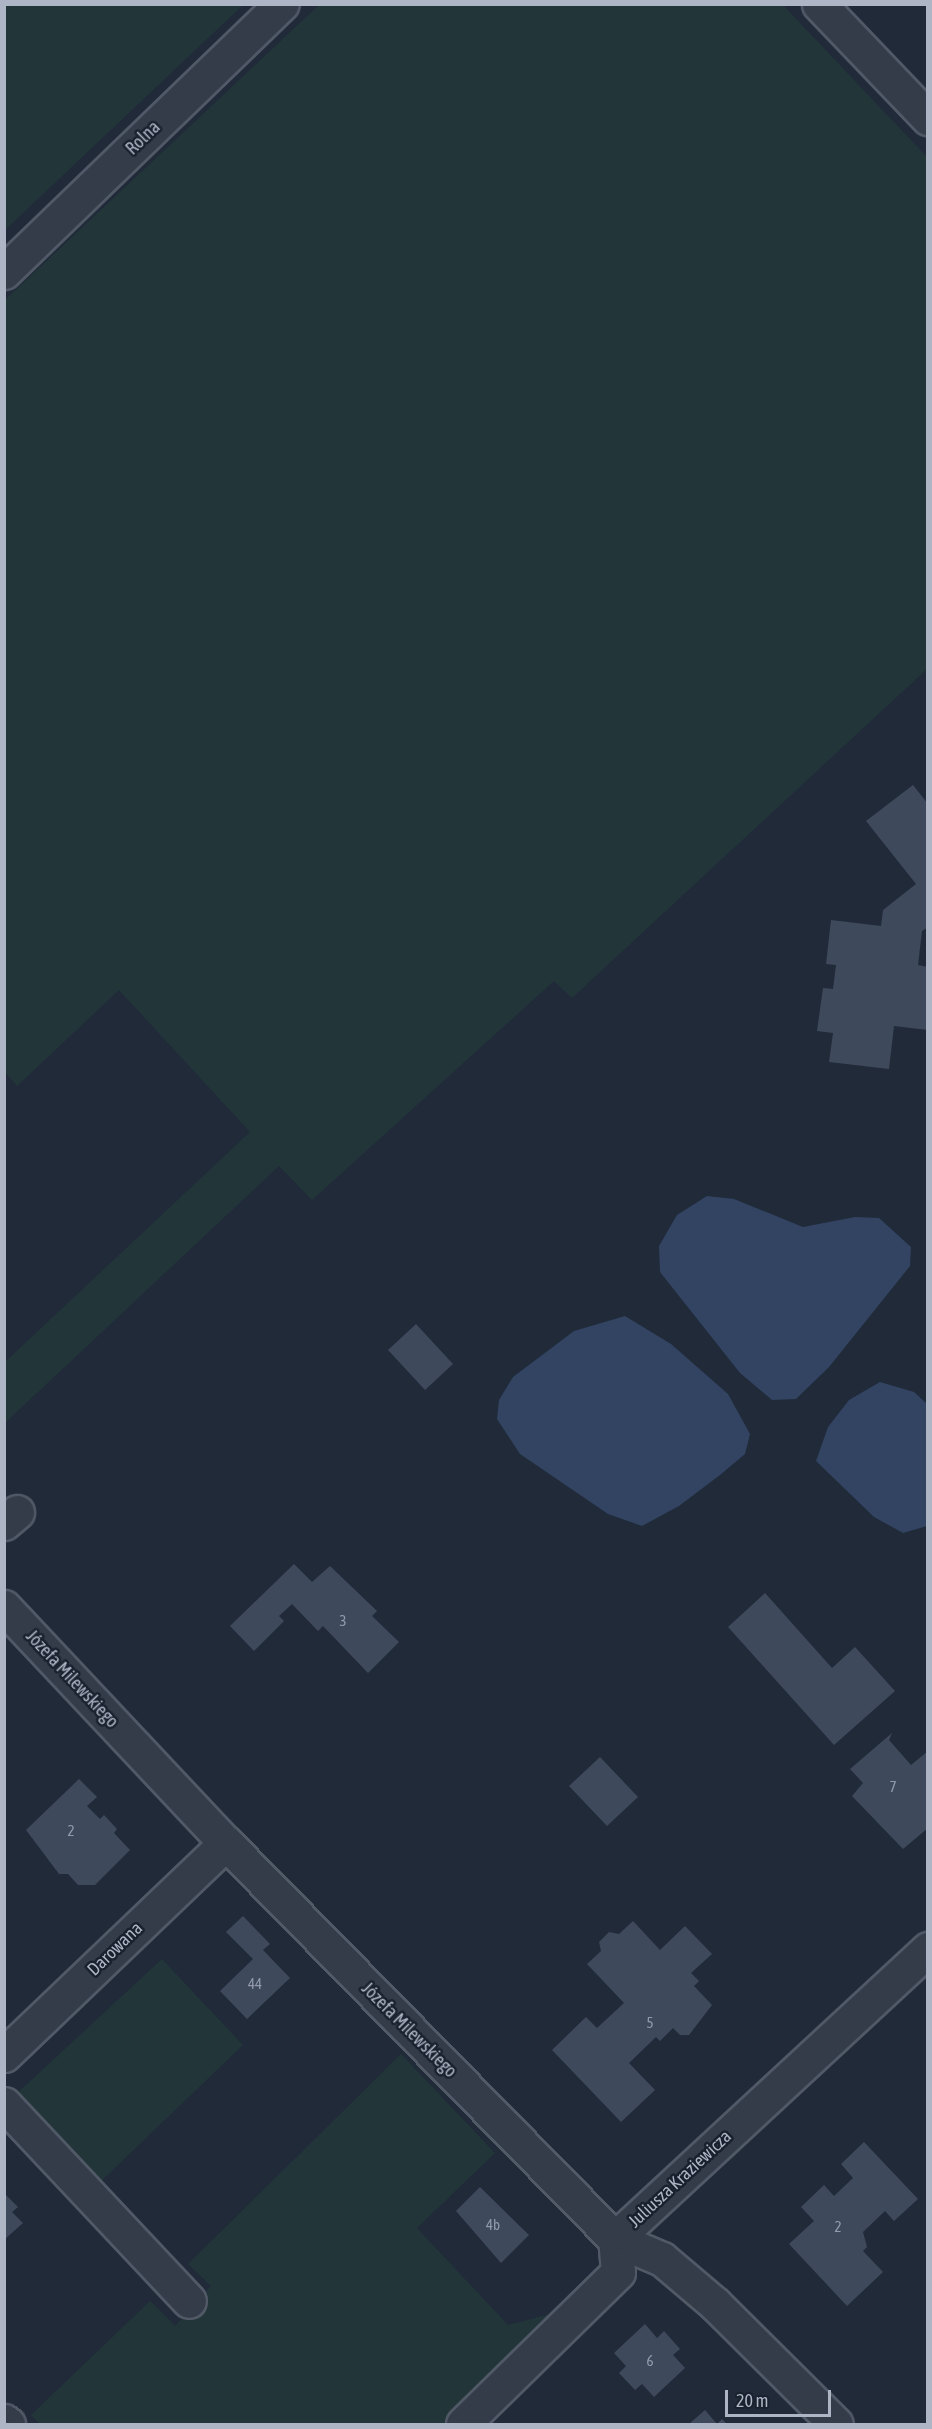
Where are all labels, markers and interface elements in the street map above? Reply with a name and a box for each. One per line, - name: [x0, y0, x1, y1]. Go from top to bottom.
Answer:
- street label: Rolna: [121, 117, 165, 159]
- house number: 3: [339, 1612, 347, 1630]
- street label: Józefa Milewskiego: [21, 1626, 123, 1732]
- house number: 7: [889, 1778, 897, 1796]
- house number: 2: [67, 1822, 75, 1840]
- street label: Darowana: [83, 1918, 147, 1980]
- house number: 44: [248, 1975, 262, 1993]
- street label: Józefa Milewskiego: [357, 1978, 461, 2082]
- house number: 5: [646, 2014, 654, 2032]
- street label: Juliusza Kraziewicza: [624, 2126, 736, 2232]
- house number: 4b: [486, 2216, 500, 2234]
- house number: 2: [834, 2218, 842, 2236]
- house number: 6: [646, 2352, 654, 2370]
- scale bar: [728, 2378, 834, 2416]
- text: 20 m: [736, 2390, 768, 2411]

